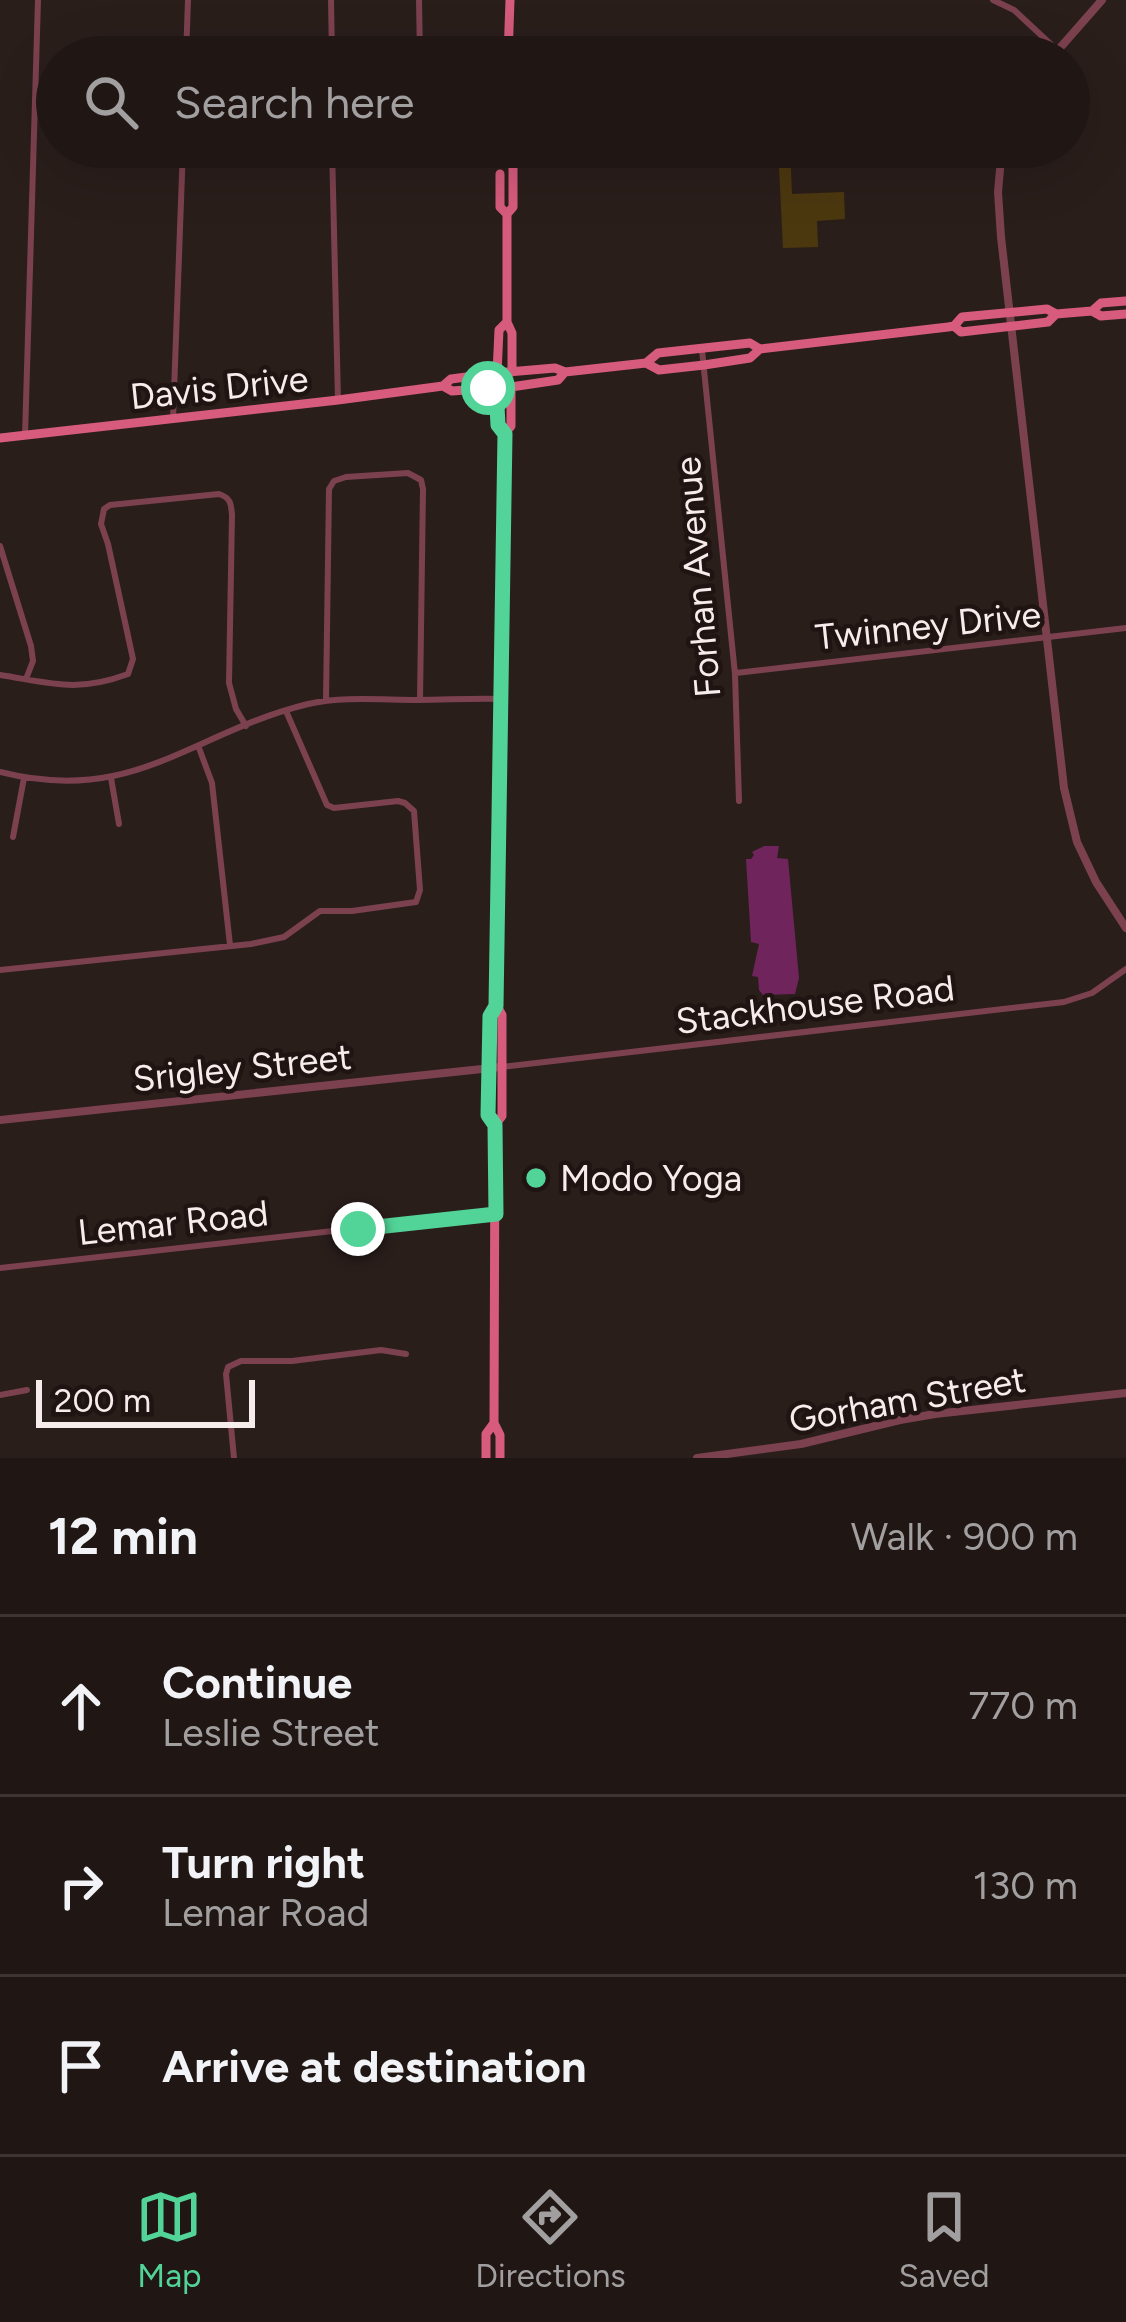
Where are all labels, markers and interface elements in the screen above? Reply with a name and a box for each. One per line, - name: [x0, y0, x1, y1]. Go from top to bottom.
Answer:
- search box: [36, 36, 1090, 168]
- icon: search: [78, 69, 144, 135]
- text: Search here: [174, 75, 414, 129]
- street label: Davis Drive: [128, 357, 310, 418]
- route start: [461, 361, 515, 415]
- street label: Forhan Avenue: [666, 455, 729, 699]
- street label: Twinney Drive: [813, 592, 1043, 659]
- street label: Stackhouse Road: [673, 966, 957, 1043]
- street label: Srigley Street: [131, 1035, 353, 1100]
- place label: Modo Yoga: [560, 1157, 742, 1200]
- marker: Modo Yoga: [523, 1165, 549, 1191]
- street label: Lemar Road: [76, 1191, 270, 1254]
- route end: [331, 1202, 385, 1256]
- street label: Gorham Street: [786, 1358, 1029, 1441]
- scale bar: [36, 1374, 255, 1427]
- text: 200 m: [54, 1381, 151, 1420]
- text: 12 min: [48, 1506, 198, 1567]
- text: Walk · 900 m: [851, 1513, 1078, 1560]
- text: Continue: [162, 1655, 352, 1709]
- icon: ahead: [48, 1673, 114, 1739]
- text: 770 m: [968, 1682, 1078, 1729]
- text: Leslie Street: [162, 1709, 380, 1756]
- text: Turn right: [162, 1835, 365, 1889]
- icon: right: [48, 1853, 114, 1919]
- text: 130 m: [973, 1862, 1078, 1909]
- text: Lemar Road: [162, 1889, 369, 1936]
- icon: arrive: [48, 2033, 114, 2099]
- text: Arrive at destination: [162, 2039, 586, 2093]
- tab: Map: [136, 2184, 202, 2295]
- tab: Directions: [475, 2184, 626, 2295]
- tab: Saved: [899, 2184, 990, 2295]

